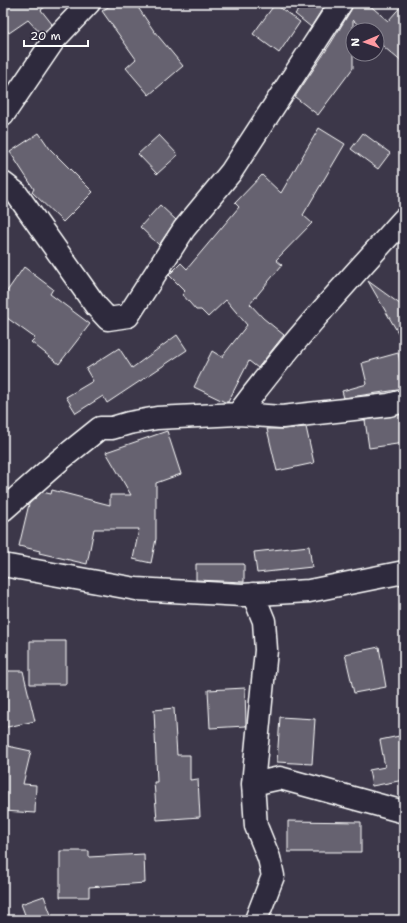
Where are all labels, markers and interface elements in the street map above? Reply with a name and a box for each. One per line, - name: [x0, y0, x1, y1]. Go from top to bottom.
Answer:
- scale bar: [24, 22, 88, 48]
- north arrow: [345, 22, 385, 62]
- text: 20 m: [30, 28, 61, 44]
- text: N: [348, 37, 363, 47]

